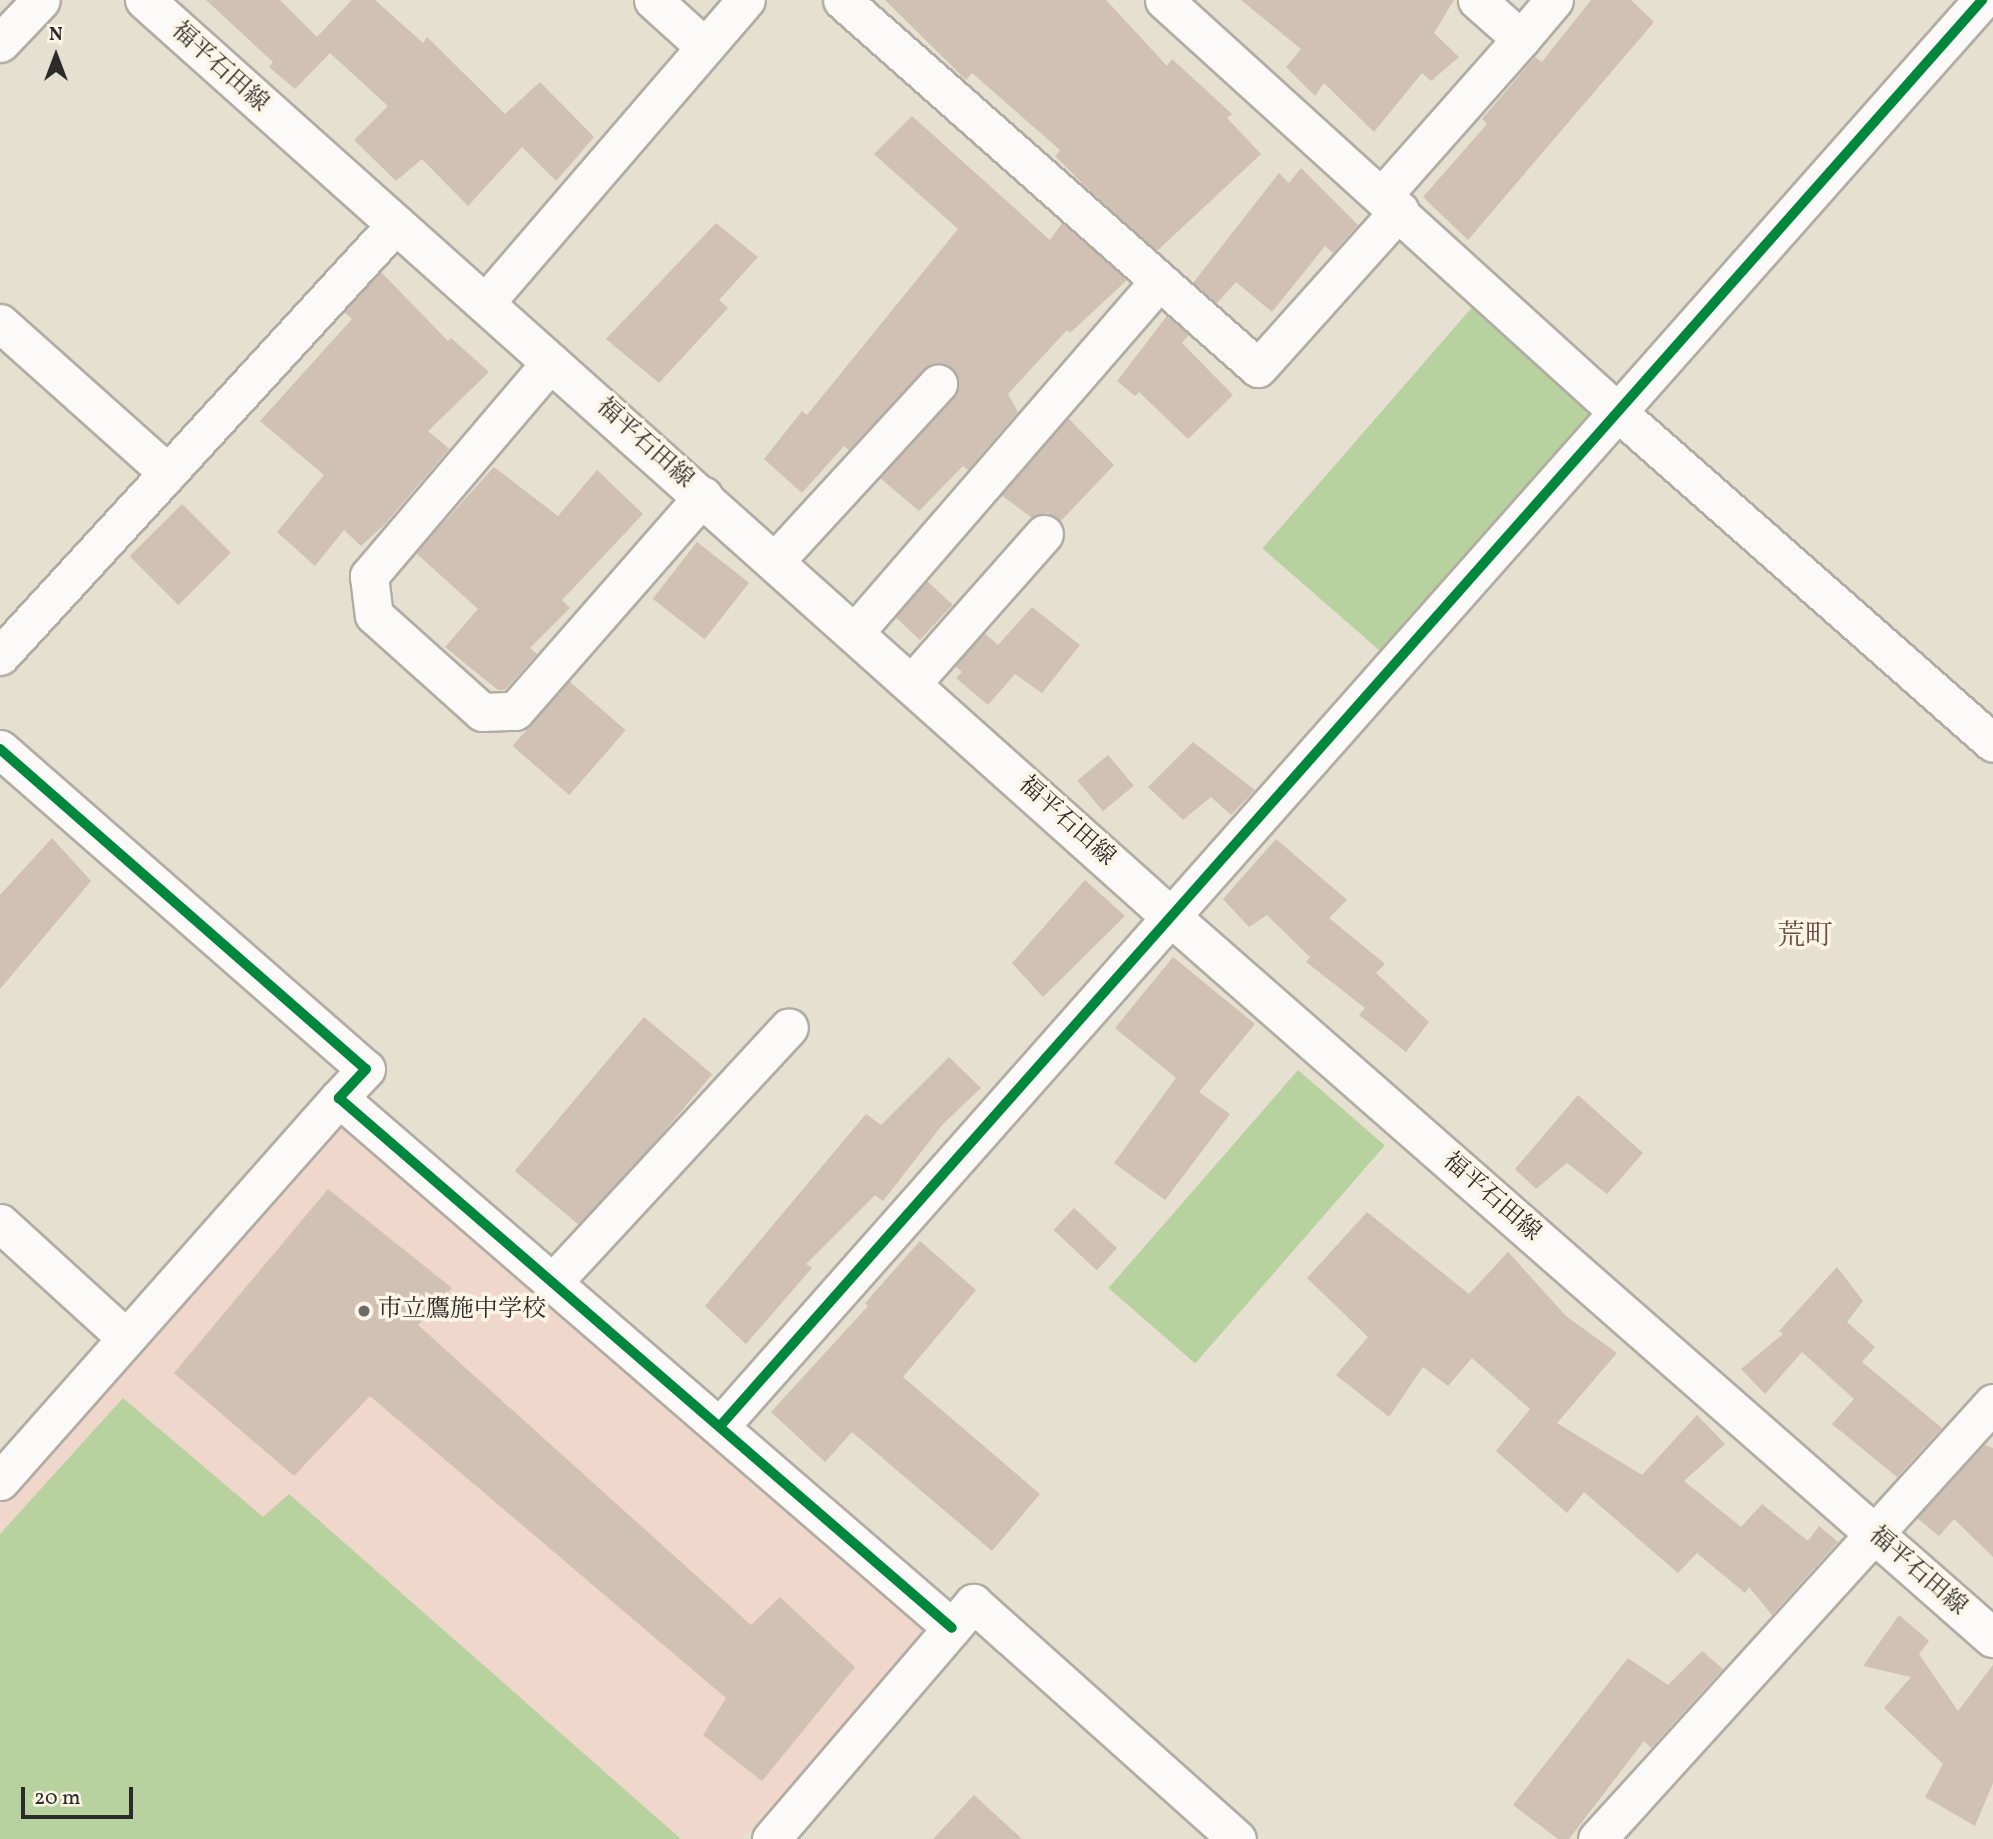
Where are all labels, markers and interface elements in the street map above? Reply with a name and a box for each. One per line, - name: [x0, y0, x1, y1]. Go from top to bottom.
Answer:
- street label: 福平石田線: [165, 17, 273, 119]
- north arrow: [21, 21, 91, 91]
- text: N: [49, 22, 63, 48]
- street label: 福平石田線: [590, 393, 698, 495]
- street label: 福平石田線: [1012, 771, 1120, 873]
- district label: 荒町: [1777, 920, 1833, 954]
- street label: 福平石田線: [1436, 1148, 1546, 1248]
- place label: 市立鷹施中学校: [378, 1297, 546, 1325]
- marker: 市立鷹施中学校: [356, 1303, 372, 1319]
- street label: 福平石田線: [1862, 1522, 1972, 1622]
- scale bar: [24, 1772, 136, 1816]
- text: 20 m: [34, 1784, 80, 1813]

